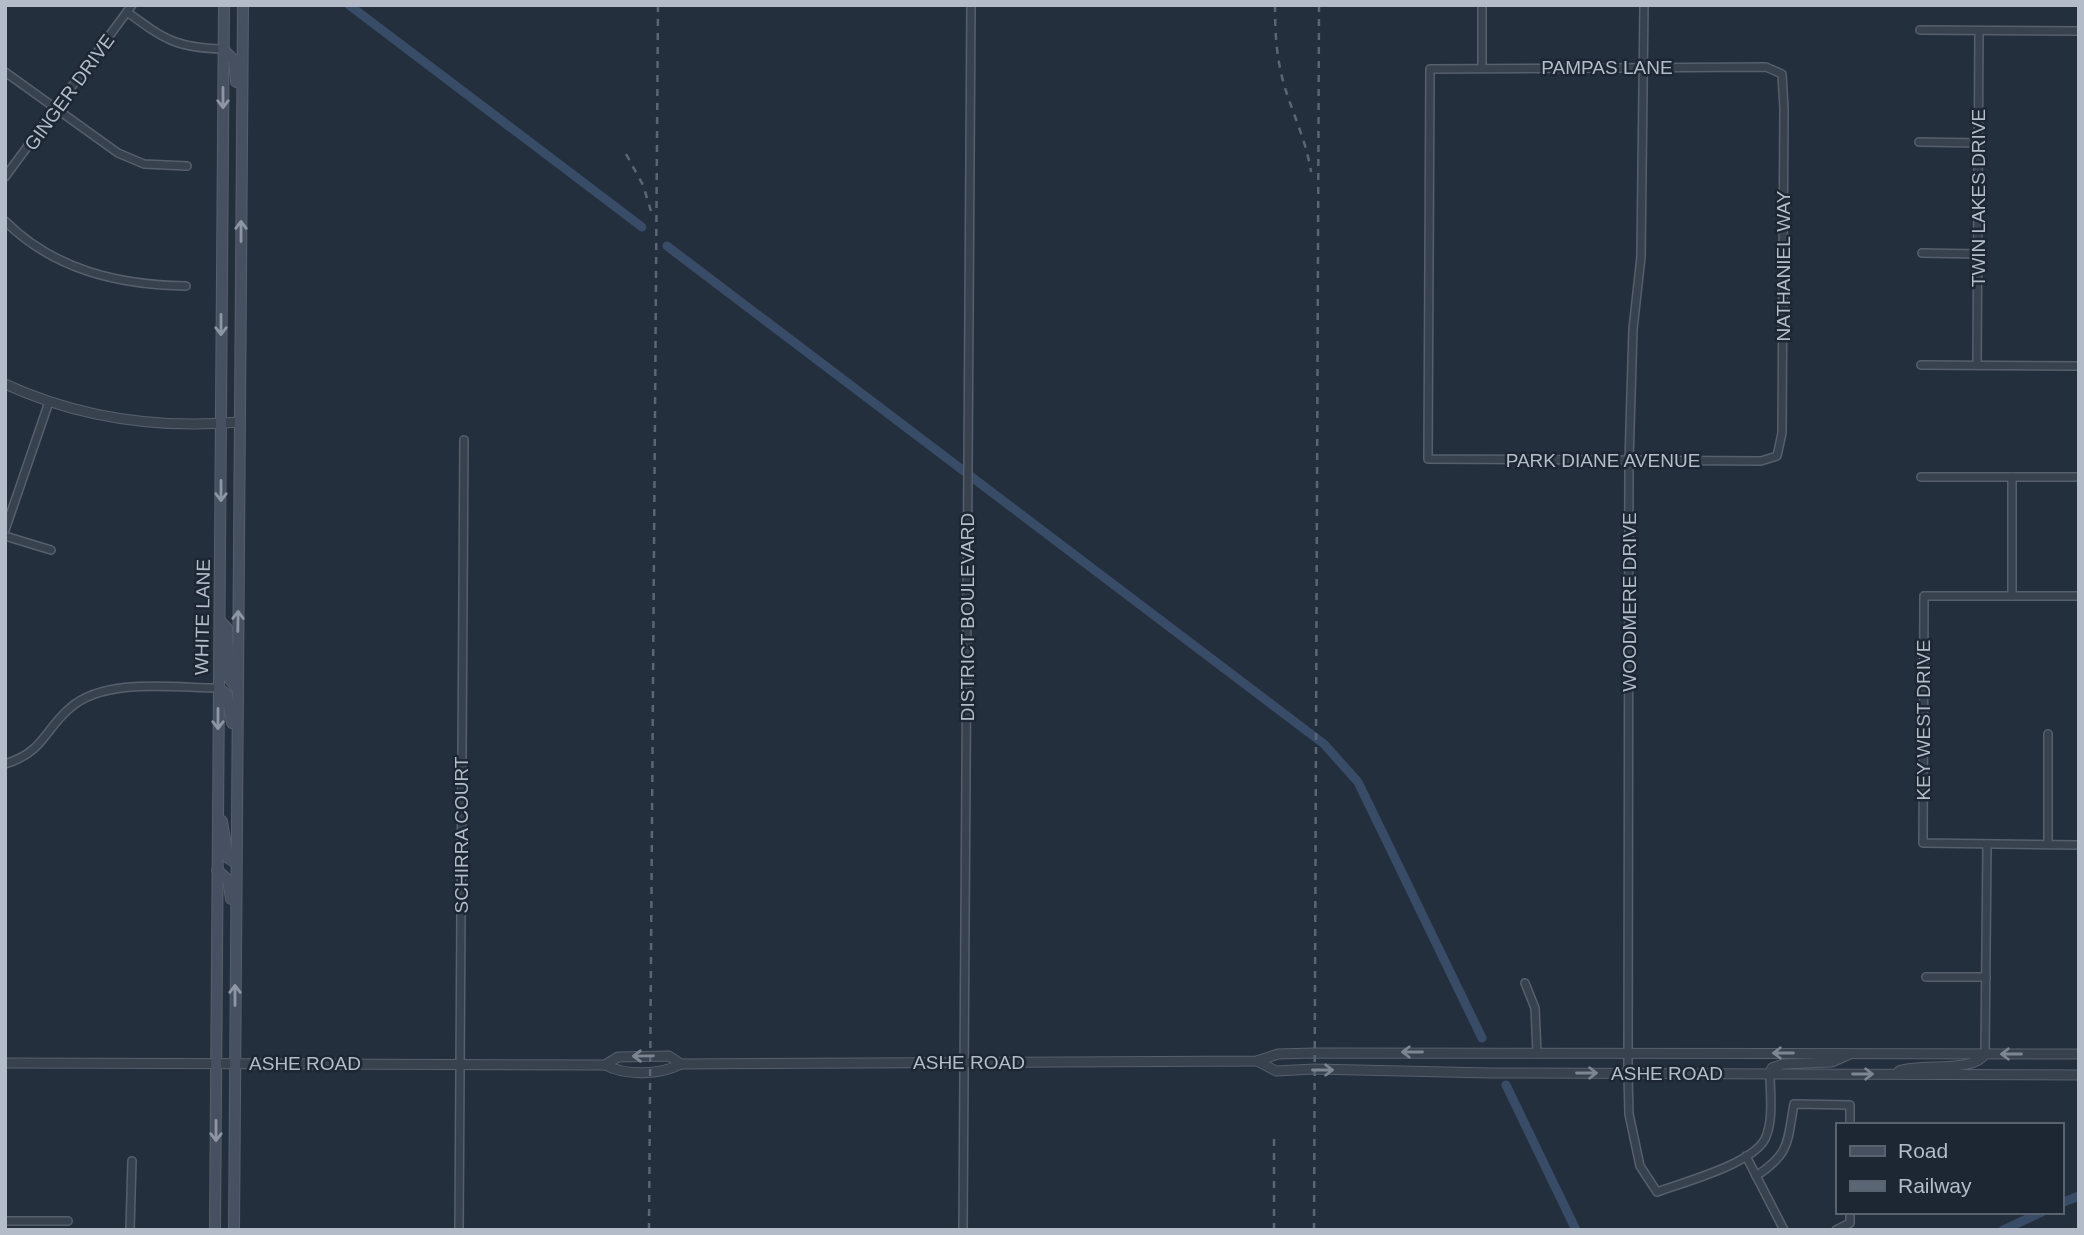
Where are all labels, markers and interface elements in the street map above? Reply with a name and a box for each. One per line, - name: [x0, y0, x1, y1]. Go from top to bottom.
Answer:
- street label: GINGER DRIVE: [20, 30, 119, 154]
- street label: PAMPAS LANE: [1541, 57, 1673, 78]
- one-way arrow: [216, 86, 230, 109]
- street label: TWIN LAKES DRIVE: [1968, 109, 1989, 287]
- street label: NATHANIEL WAY: [1773, 190, 1794, 341]
- one-way arrow: [234, 220, 248, 243]
- one-way arrow: [214, 314, 228, 337]
- street label: PARK DIANE AVENUE: [1506, 450, 1700, 471]
- one-way arrow: [214, 480, 228, 503]
- street label: WOODMERE DRIVE: [1619, 512, 1640, 692]
- street label: DISTRICT BOULEVARD: [957, 513, 978, 721]
- street label: WHITE LANE: [191, 559, 214, 675]
- one-way arrow: [231, 610, 245, 633]
- street label: KEY WEST DRIVE: [1913, 640, 1934, 800]
- one-way arrow: [211, 707, 225, 730]
- street label: SCHIRRA COURT: [451, 756, 472, 913]
- one-way arrow: [228, 984, 242, 1007]
- one-way arrow: [1401, 1045, 1424, 1059]
- one-way arrow: [1772, 1046, 1795, 1059]
- one-way arrow: [1999, 1047, 2022, 1061]
- one-way arrow: [631, 1050, 654, 1063]
- street label: ASHE ROAD: [913, 1052, 1025, 1073]
- street label: ASHE ROAD: [249, 1053, 361, 1074]
- one-way arrow: [1311, 1063, 1334, 1077]
- street label: ASHE ROAD: [1611, 1063, 1723, 1084]
- one-way arrow: [1575, 1066, 1598, 1080]
- one-way arrow: [1851, 1067, 1874, 1081]
- one-way arrow: [209, 1119, 223, 1142]
- legend: [1836, 1123, 2063, 1214]
- text: Road: [1898, 1139, 1948, 1162]
- text: Railway: [1898, 1174, 1972, 1197]

